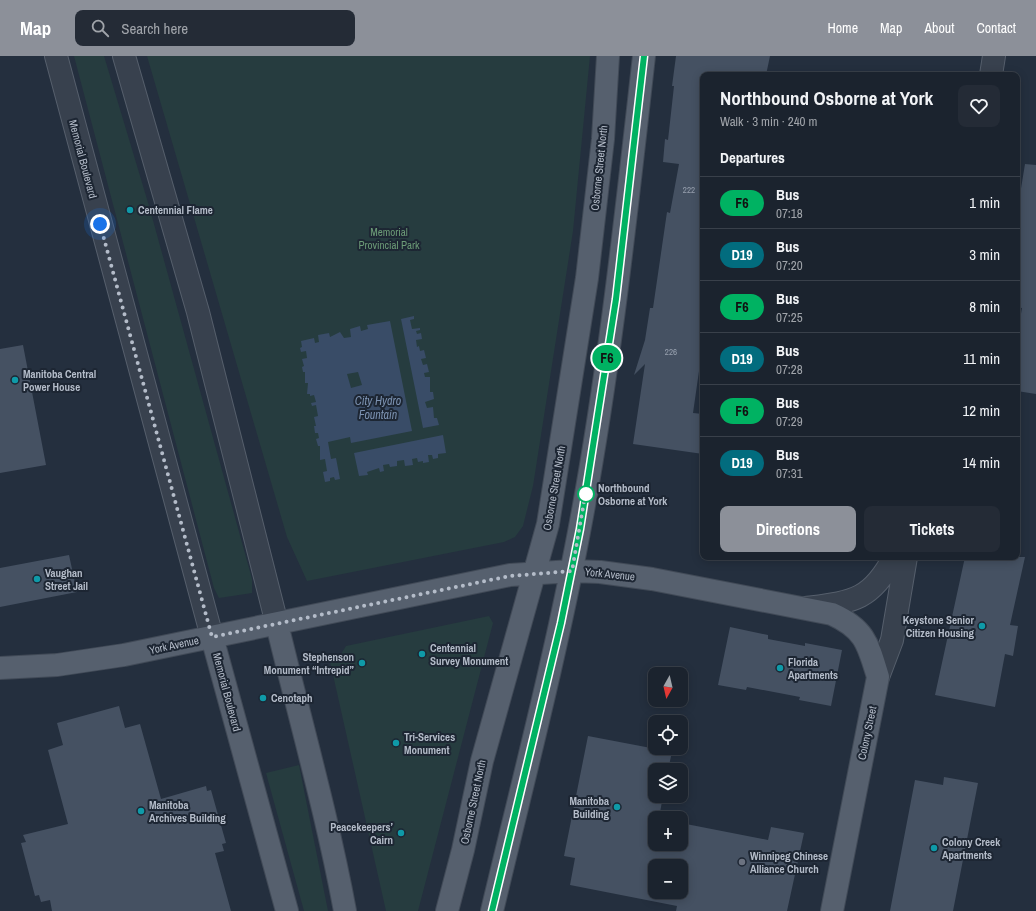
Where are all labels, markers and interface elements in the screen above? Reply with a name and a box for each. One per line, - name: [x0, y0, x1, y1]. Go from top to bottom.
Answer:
- search box: [75, 10, 355, 46]
- text: Map: [20, 15, 51, 41]
- icon: search: [89, 17, 111, 39]
- text: Search here: [121, 18, 188, 39]
- text: Home: [827, 19, 858, 37]
- text: Map: [880, 19, 902, 37]
- text: About: [924, 19, 954, 37]
- text: Contact: [976, 19, 1016, 37]
- text: Northbound Osborne at York: [720, 85, 933, 111]
- button: heart: [958, 85, 1000, 127]
- text: Walk · 3 min · 240 m: [720, 113, 817, 130]
- street label: Memorial Boulevard: [66, 118, 100, 200]
- street label: Osborne Street North: [588, 125, 610, 211]
- text: Departures: [720, 147, 785, 168]
- house number: 222: [683, 184, 695, 196]
- text: Bus: [776, 184, 799, 205]
- text: 1 min: [969, 192, 1000, 213]
- text: F6: [735, 194, 749, 212]
- place label: Centennial Flame: [138, 203, 213, 217]
- marker: Centennial Flame: [125, 205, 135, 215]
- text: 07:18: [776, 205, 803, 222]
- your location: [90, 214, 110, 234]
- park label: Memorial Provincial Park: [358, 225, 420, 252]
- text: Bus: [776, 236, 799, 257]
- text: 3 min: [969, 244, 1000, 265]
- text: D19: [731, 246, 753, 264]
- text: 07:20: [776, 257, 803, 274]
- text: Bus: [776, 288, 799, 309]
- text: 8 min: [969, 296, 1000, 317]
- text: F6: [735, 298, 749, 316]
- text: 07:25: [776, 309, 803, 326]
- text: Bus: [776, 340, 799, 361]
- line badge: F6: [589, 345, 625, 371]
- house number: 226: [665, 346, 677, 358]
- text: 11 min: [963, 348, 1000, 369]
- text: F6: [600, 349, 614, 367]
- text: D19: [731, 350, 753, 368]
- text: 07:28: [776, 361, 803, 378]
- place label: Manitoba Central Power House: [23, 367, 96, 394]
- marker: Manitoba Central Power House: [10, 375, 20, 385]
- text: Bus: [776, 392, 799, 413]
- water label: City Hydro Fountain: [355, 393, 402, 423]
- text: 12 min: [962, 400, 1000, 421]
- text: F6: [735, 402, 749, 420]
- text: 07:29: [776, 413, 803, 430]
- text: Bus: [776, 444, 799, 465]
- street label: Osborne Street North: [540, 445, 568, 531]
- text: 14 min: [962, 452, 1000, 473]
- text: D19: [731, 454, 753, 472]
- text: 07:31: [776, 465, 803, 482]
- place label: Northbound Osborne at York: [598, 481, 668, 508]
- marker: Northbound Osborne at York: [577, 485, 595, 503]
- button: Directions: [720, 506, 856, 552]
- button: Tickets: [864, 506, 1000, 552]
- street label: York Avenue: [584, 564, 636, 584]
- place label: Vaughan Street Jail: [45, 566, 88, 593]
- marker: Vaughan Street Jail: [32, 574, 42, 584]
- place label: Keystone Senior Citizen Housing: [903, 613, 974, 640]
- marker: Keystone Senior Citizen Housing: [977, 621, 987, 631]
- street label: York Avenue: [148, 633, 200, 657]
- place label: Centennial Survey Monument: [430, 641, 508, 668]
- marker: Centennial Survey Monument: [417, 649, 427, 659]
- place label: Stephenson Monument “Intrepid”: [264, 650, 354, 677]
- street label: Memorial Boulevard: [210, 651, 244, 733]
- place label: Florida Apartments: [788, 655, 838, 682]
- marker: Stephenson Monument “Intrepid”: [357, 658, 367, 668]
- marker: Florida Apartments: [775, 663, 785, 673]
- north arrow: [648, 667, 688, 707]
- map controls: [648, 667, 688, 899]
- place label: Cenotaph: [271, 691, 313, 705]
- marker: Cenotaph: [258, 693, 268, 703]
- street label: Colony Street: [854, 704, 880, 761]
- button: locate: [648, 715, 688, 755]
- place label: Tri-Services Monument: [404, 730, 455, 757]
- marker: Tri-Services Monument: [391, 738, 401, 748]
- street label: Osborne Street North: [457, 759, 489, 845]
- button: layers: [648, 763, 688, 803]
- place label: Manitoba Building: [569, 794, 609, 821]
- place label: Manitoba Archives Building: [149, 798, 226, 825]
- marker: Manitoba Building: [612, 802, 622, 812]
- marker: Manitoba Archives Building: [136, 806, 146, 816]
- button: +: [648, 811, 688, 851]
- place label: Peacekeepers’ Cairn: [330, 820, 393, 847]
- marker: Peacekeepers’ Cairn: [396, 828, 406, 838]
- place label: Colony Creek Apartments: [942, 835, 1001, 862]
- marker: Colony Creek Apartments: [929, 843, 939, 853]
- place label: Winnipeg Chinese Alliance Church: [750, 849, 828, 876]
- marker: Winnipeg Chinese Alliance Church: [737, 857, 747, 867]
- button: −: [648, 859, 688, 899]

